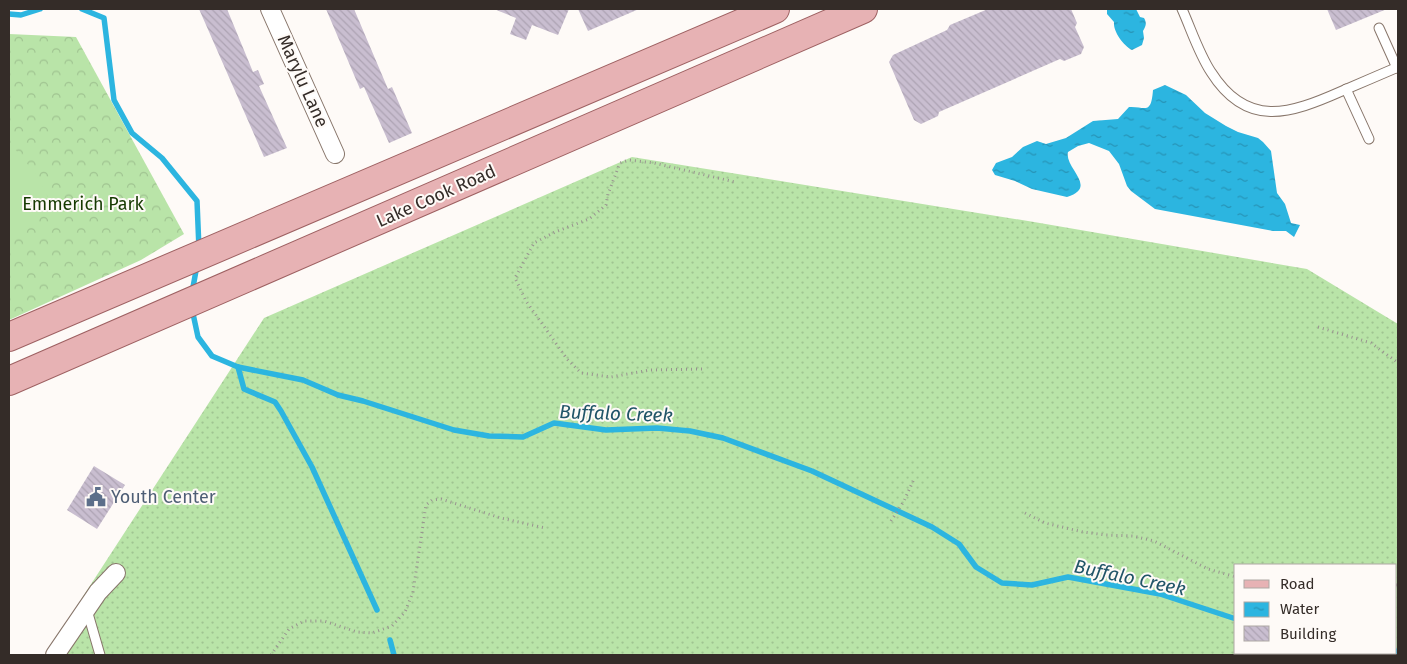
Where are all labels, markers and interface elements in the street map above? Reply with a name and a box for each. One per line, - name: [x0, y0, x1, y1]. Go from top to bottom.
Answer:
- street label: Marylu Lane: [273, 31, 333, 131]
- street label: Lake Cook Road: [373, 160, 499, 232]
- park label: Emmerich Park: [22, 193, 145, 215]
- water label: Buffalo Creek: [559, 400, 673, 427]
- public building icon: Youth Center: [85, 486, 107, 508]
- place label: Youth Center: [111, 486, 216, 508]
- water label: Buffalo Creek: [1072, 554, 1188, 601]
- legend: [1234, 564, 1397, 654]
- text: Road: [1280, 575, 1315, 593]
- text: Water: [1280, 600, 1319, 618]
- text: Building: [1280, 625, 1336, 643]

